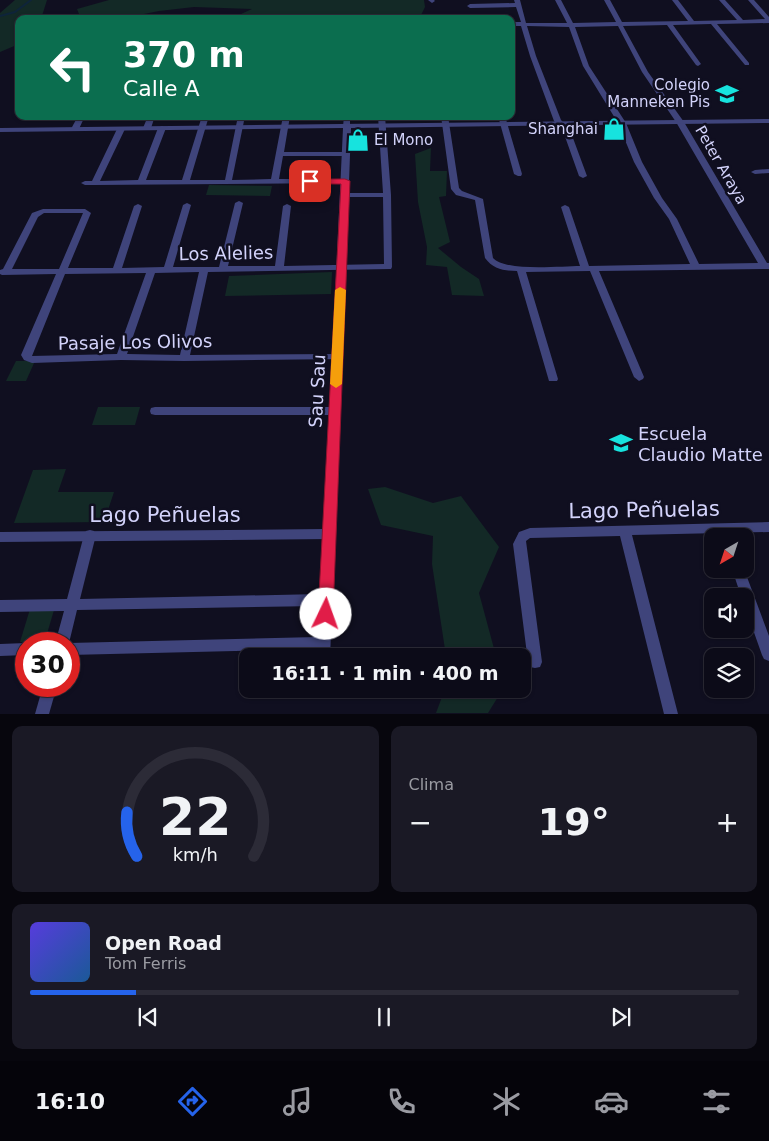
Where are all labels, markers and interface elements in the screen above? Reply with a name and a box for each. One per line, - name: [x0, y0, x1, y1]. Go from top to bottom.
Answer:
- icon: left: [40, 35, 105, 100]
- text: 370 m: [123, 35, 245, 75]
- text: Calle A: [123, 76, 200, 101]
- place label: Colegio Manneken Pis: [607, 76, 710, 111]
- school or university icon: Colegio Manneken Pis: [714, 81, 740, 107]
- shop icon: Shanghai: [601, 116, 627, 142]
- place label: Shanghai: [528, 120, 598, 138]
- street label: Peter Araya: [691, 123, 751, 207]
- shop icon: El Mono: [345, 127, 371, 153]
- place label: El Mono: [374, 131, 433, 149]
- pin: [289, 160, 331, 202]
- icon: arrive: [296, 167, 324, 195]
- street label: Los Alelies: [178, 242, 274, 264]
- street label: Pasaje Los Olivos: [58, 330, 212, 354]
- street label: Sau Sau: [305, 354, 329, 428]
- place label: Escuela Claudio Matte: [638, 423, 763, 465]
- school or university icon: Escuela Claudio Matte: [608, 430, 634, 456]
- street label: Lago Peñuelas: [568, 497, 720, 523]
- street label: Lago Peñuelas: [89, 503, 241, 527]
- north arrow: [704, 528, 754, 578]
- map controls: [704, 528, 754, 698]
- position arrow: [299, 587, 351, 639]
- button: sound: [704, 588, 754, 638]
- speed limit sign: 30: [15, 632, 80, 697]
- button: layers: [704, 648, 754, 698]
- text: 16:11 · 1 min · 400 m: [271, 662, 499, 684]
- text: Clima: [409, 775, 454, 794]
- text: 22: [159, 787, 231, 847]
- text: 19°: [538, 800, 610, 844]
- text: −: [409, 806, 432, 839]
- text: +: [716, 806, 739, 839]
- text: km/h: [173, 844, 218, 865]
- text: Open Road: [105, 932, 222, 954]
- text: Tom Ferris: [105, 954, 186, 973]
- icon: previous: [134, 1003, 162, 1031]
- icon: pause: [370, 1003, 398, 1031]
- icon: next: [607, 1003, 635, 1031]
- icon: directions: [175, 1084, 210, 1119]
- icon: music: [280, 1084, 315, 1119]
- icon: phone: [384, 1084, 419, 1119]
- icon: climate: [489, 1084, 524, 1119]
- icon: car: [594, 1084, 629, 1119]
- icon: filters: [699, 1084, 734, 1119]
- text: 16:10: [35, 1089, 105, 1114]

